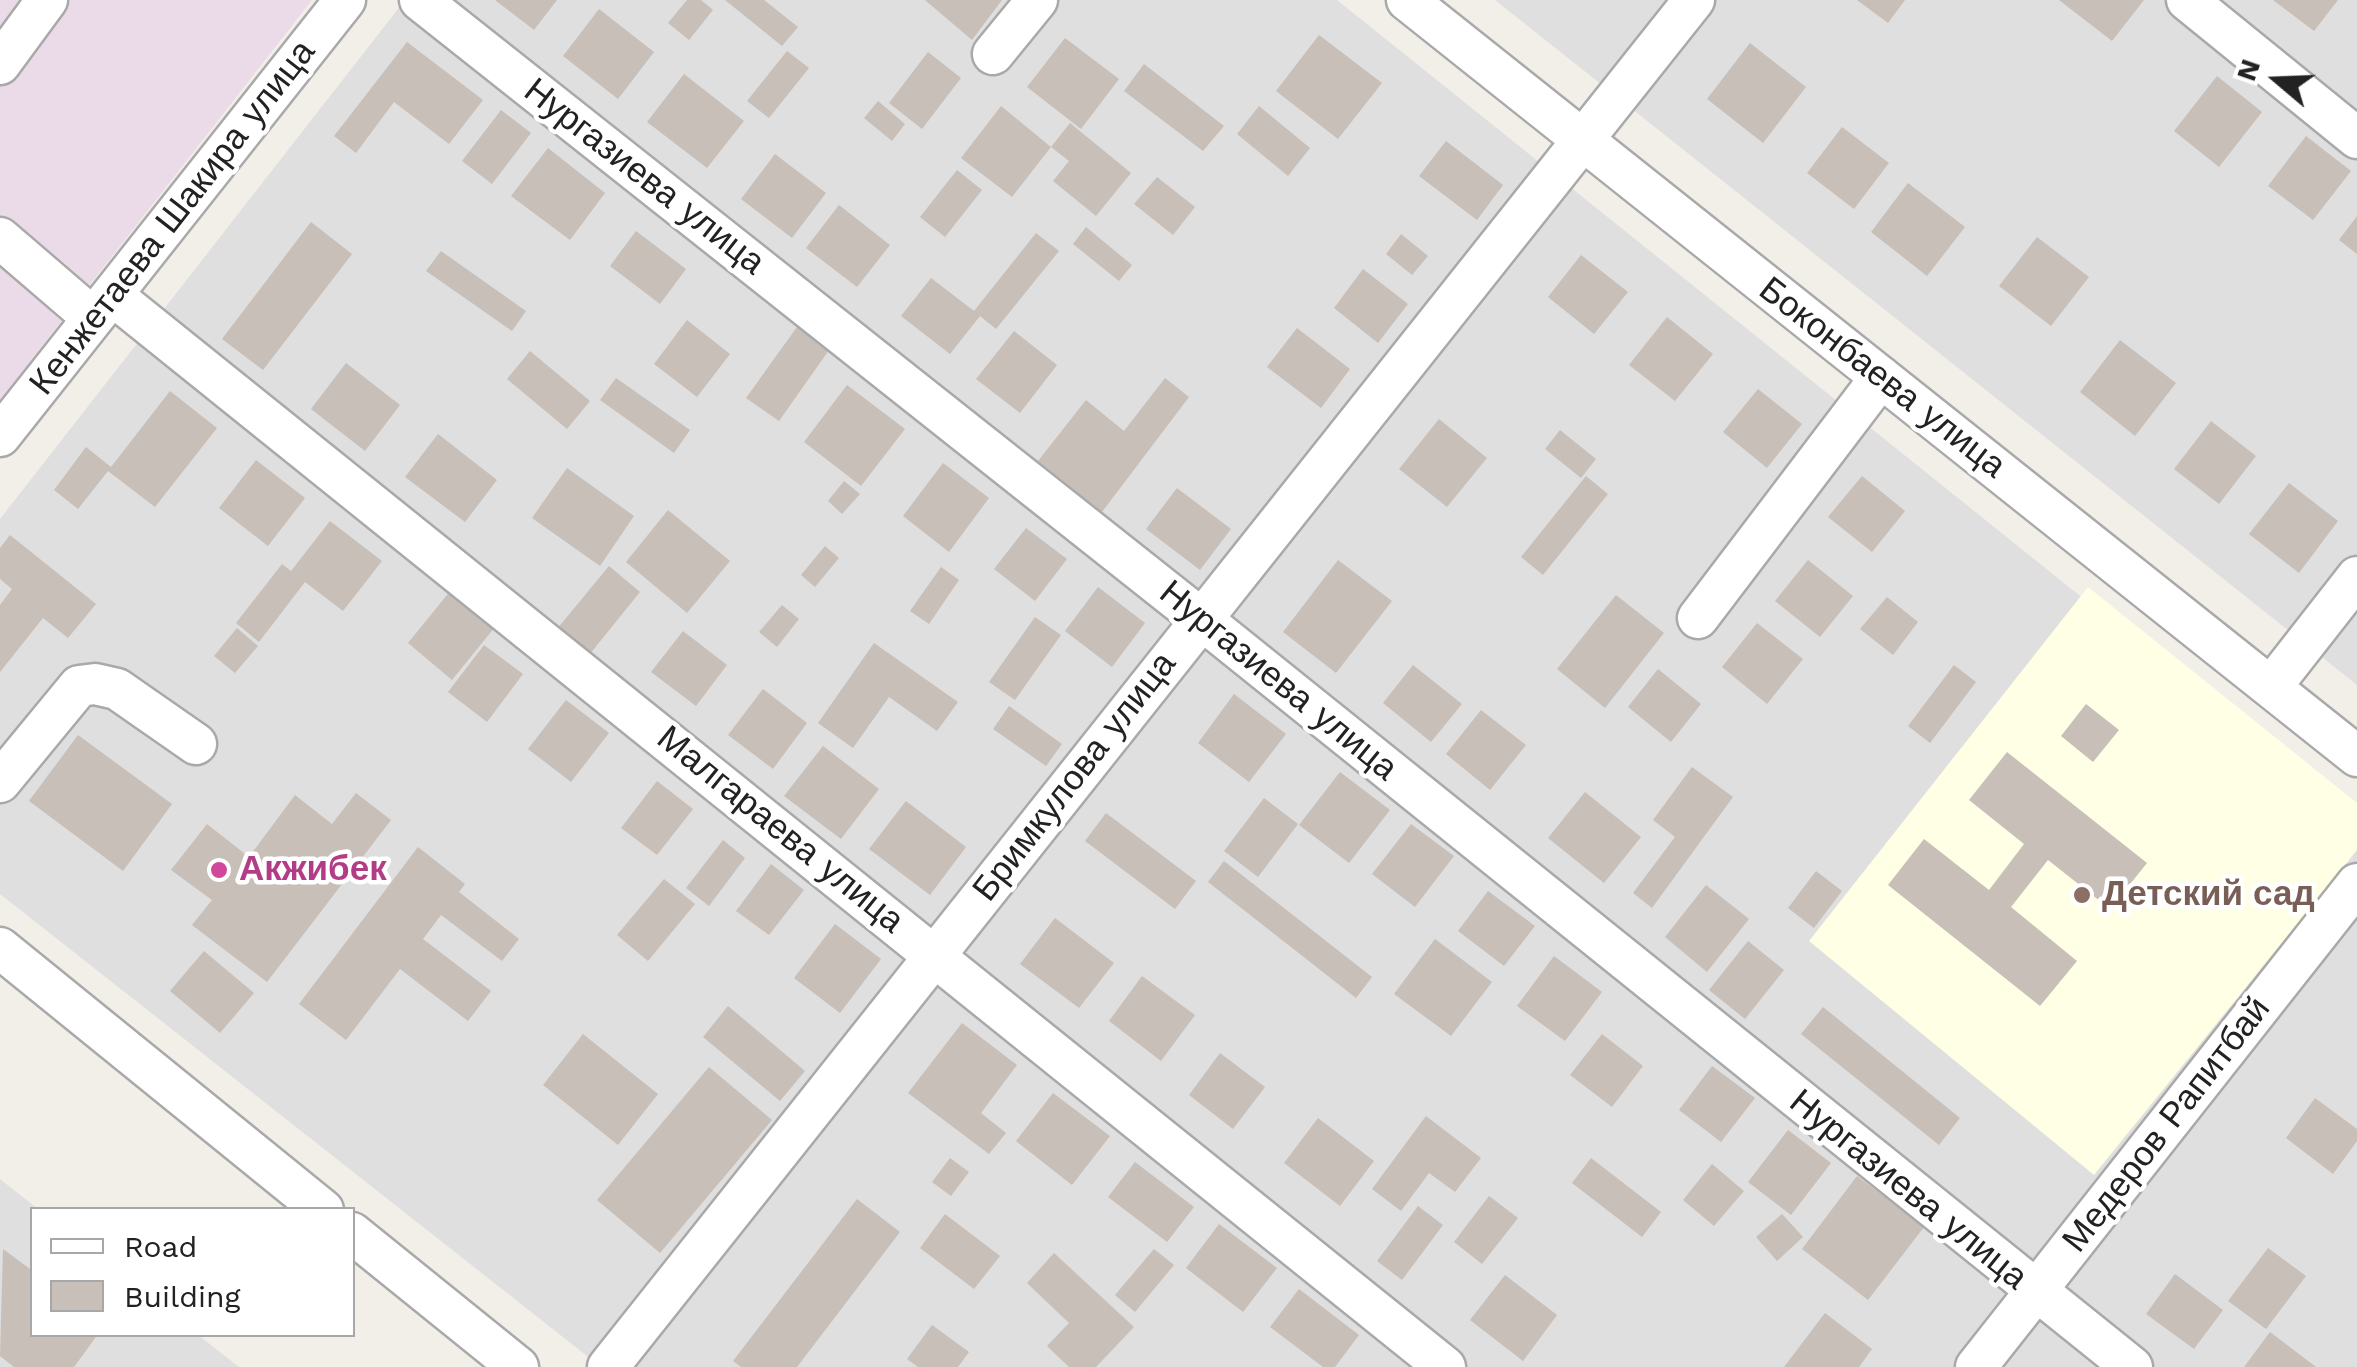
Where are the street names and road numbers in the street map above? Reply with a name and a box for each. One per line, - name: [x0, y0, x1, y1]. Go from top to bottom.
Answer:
- street label: Кенжетаева Шакира улица: [21, 32, 325, 404]
- street label: Нургазиева улица: [515, 70, 773, 284]
- street label: Боконбаева улица: [1751, 269, 2013, 487]
- street label: Нургазиева улица: [1151, 572, 1405, 790]
- street label: Бримкулова улица: [965, 644, 1185, 910]
- street label: Малгараева улица: [648, 718, 912, 942]
- street label: Медеров Рапитбай: [2054, 989, 2280, 1261]
- street label: Нургазиева улица: [1781, 1081, 2035, 1299]

